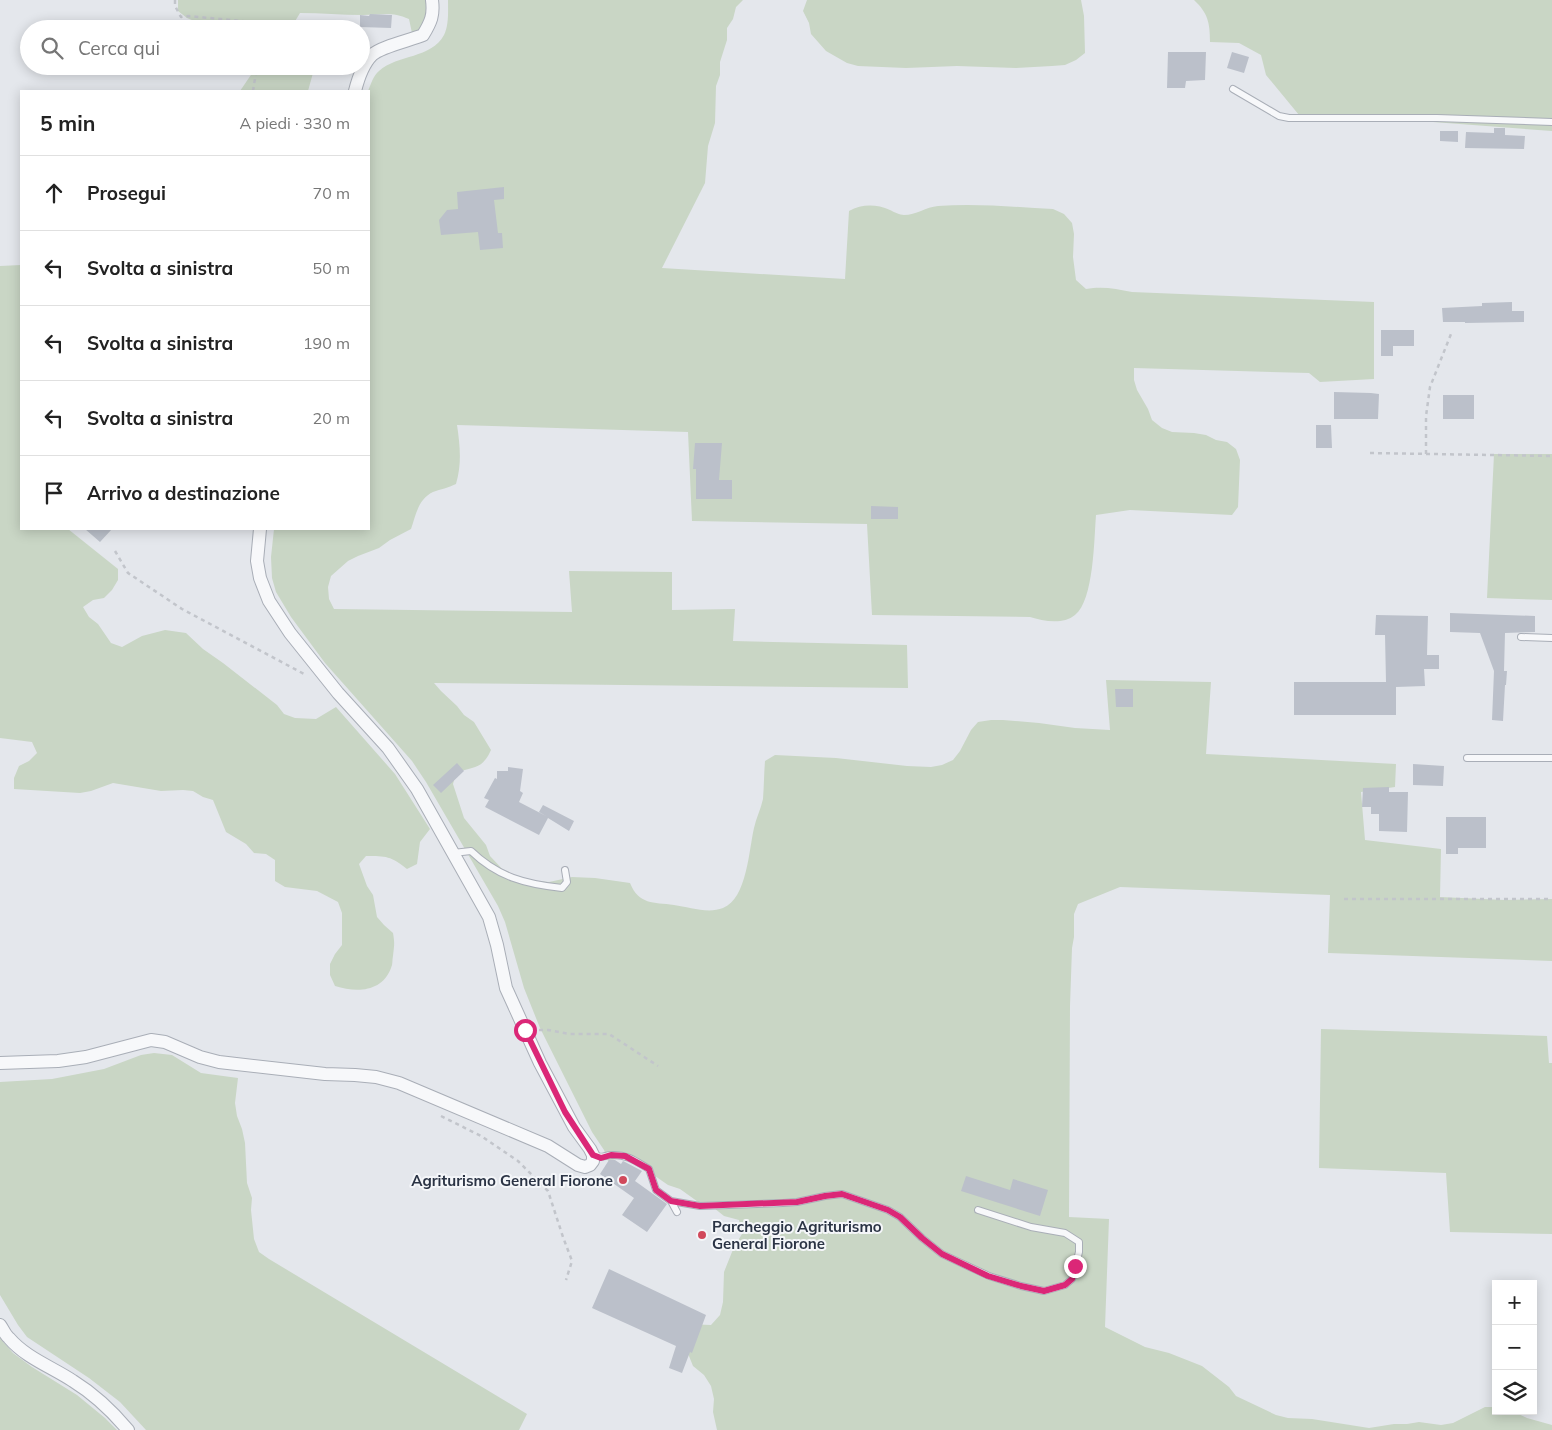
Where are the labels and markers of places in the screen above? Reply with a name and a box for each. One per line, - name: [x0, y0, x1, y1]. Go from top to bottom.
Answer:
- place label: Agriturismo General Fiorone: [411, 1171, 613, 1190]
- marker: Agriturismo General Fiorone: [617, 1174, 629, 1186]
- place label: Parcheggio Agriturismo General Fiorone: [712, 1217, 882, 1253]
- marker: Parcheggio Agriturismo General Fiorone: [696, 1229, 708, 1241]

